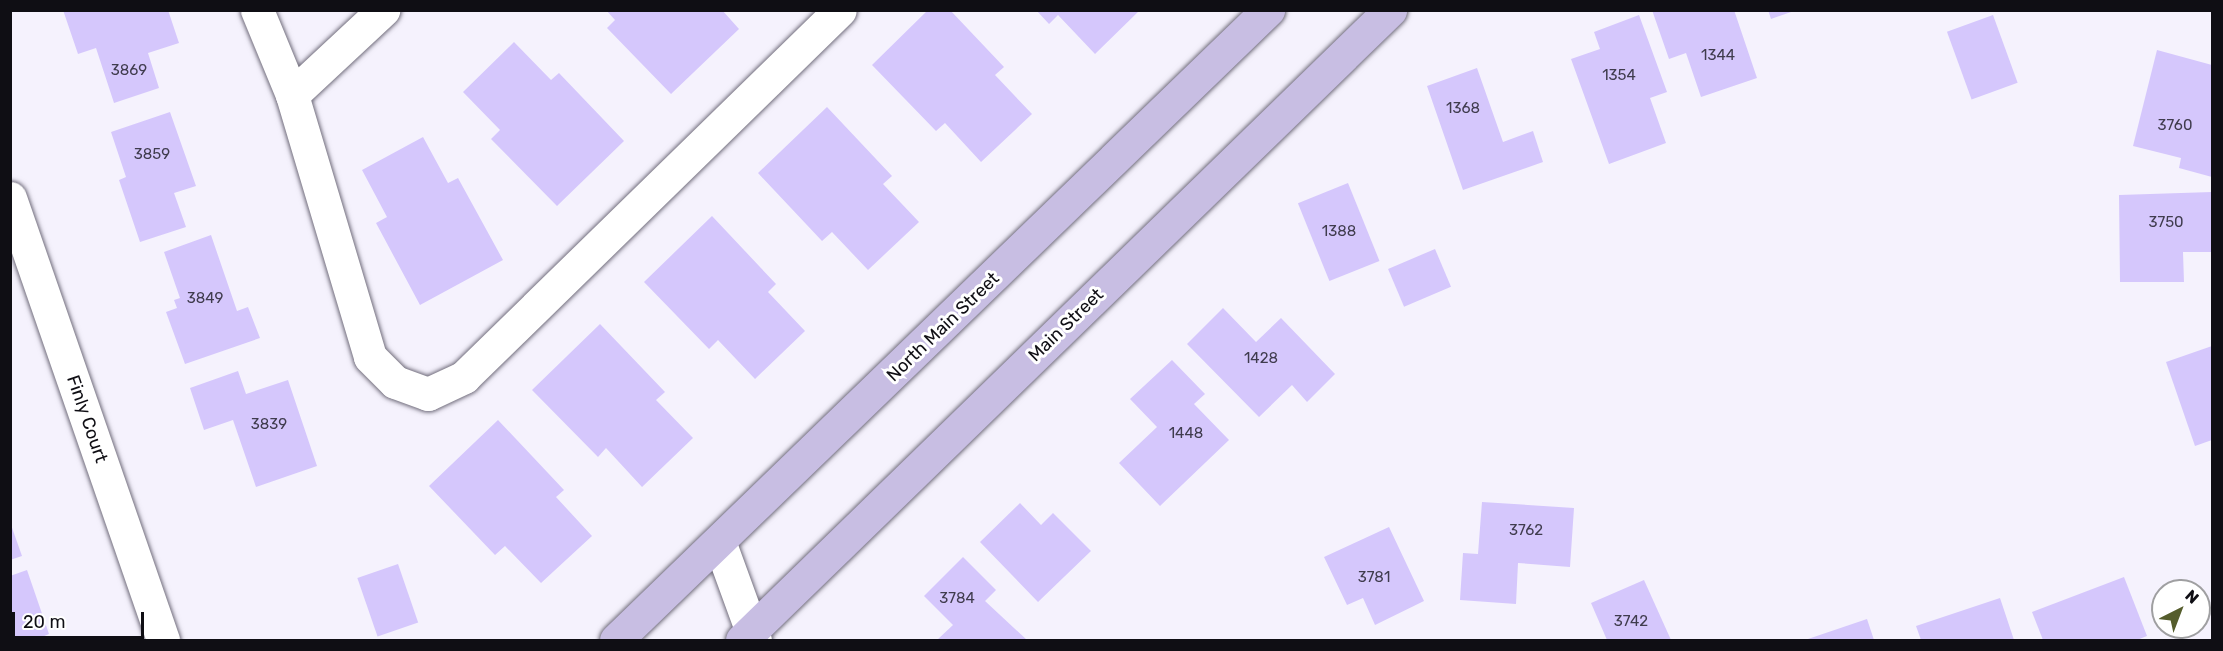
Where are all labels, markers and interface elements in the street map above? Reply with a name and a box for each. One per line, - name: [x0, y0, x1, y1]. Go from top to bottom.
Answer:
- house number: 1344: [1701, 47, 1735, 65]
- house number: 3869: [111, 62, 147, 80]
- house number: 1354: [1602, 67, 1636, 85]
- house number: 1368: [1446, 100, 1480, 118]
- house number: 3760: [2158, 117, 2192, 135]
- house number: 3859: [134, 146, 170, 164]
- house number: 3750: [2148, 214, 2184, 232]
- house number: 1388: [1322, 223, 1356, 241]
- street label: North Main Street: [882, 268, 1004, 386]
- street label: Main Street: [1024, 284, 1108, 366]
- house number: 3849: [187, 290, 223, 308]
- house number: 1428: [1244, 350, 1278, 368]
- street label: Finly Court: [62, 372, 112, 466]
- house number: 3839: [251, 416, 287, 434]
- house number: 1448: [1169, 425, 1203, 443]
- house number: 3762: [1509, 522, 1543, 540]
- house number: 3781: [1358, 569, 1390, 587]
- north arrow: [2151, 579, 2211, 639]
- text: N: [2181, 586, 2203, 608]
- house number: 3784: [939, 590, 975, 608]
- scale bar: [15, 600, 147, 638]
- text: 20 m: [23, 611, 65, 633]
- house number: 3742: [1614, 613, 1648, 631]

